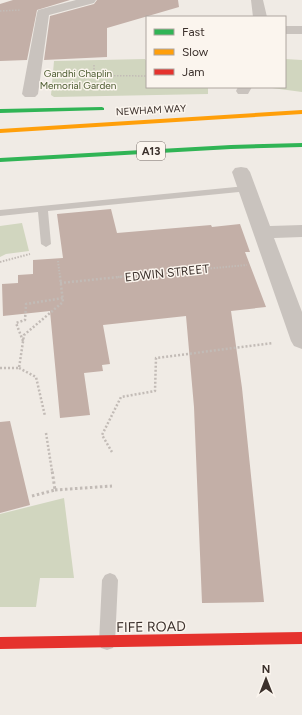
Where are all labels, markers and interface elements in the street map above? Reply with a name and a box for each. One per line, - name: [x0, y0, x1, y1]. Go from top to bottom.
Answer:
- legend: [146, 16, 286, 88]
- text: Fast: [182, 25, 205, 39]
- text: Slow: [182, 45, 209, 59]
- text: Jam: [182, 65, 205, 79]
- park label: Gandhi Chaplin Memorial Garden: [40, 67, 117, 92]
- street label: NEWHAM WAY: [115, 102, 187, 118]
- road number: A13: [137, 142, 165, 160]
- street label: EDWIN STREET: [124, 262, 210, 284]
- street label: FIFE ROAD: [116, 618, 186, 636]
- north arrow: [246, 659, 286, 699]
- text: N: [262, 663, 270, 676]

